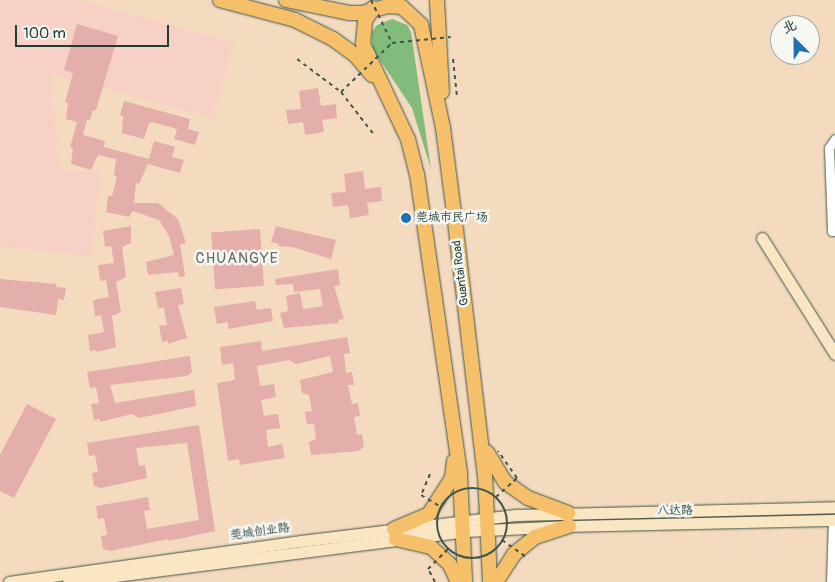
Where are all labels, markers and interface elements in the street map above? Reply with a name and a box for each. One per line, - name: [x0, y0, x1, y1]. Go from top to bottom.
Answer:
- scale bar: [18, 15, 171, 47]
- north arrow: [770, 15, 820, 65]
- text: 北: [780, 16, 799, 37]
- text: 100 m: [23, 24, 66, 43]
- place label: 莞城市民广场: [416, 211, 488, 225]
- marker: 莞城市民广场: [400, 212, 412, 224]
- street label: Guantai Road: [450, 239, 472, 307]
- district label: CHUANGYE: [194, 250, 280, 268]
- street label: 八达路: [657, 503, 693, 519]
- street label: 莞城创业路: [229, 521, 291, 543]

